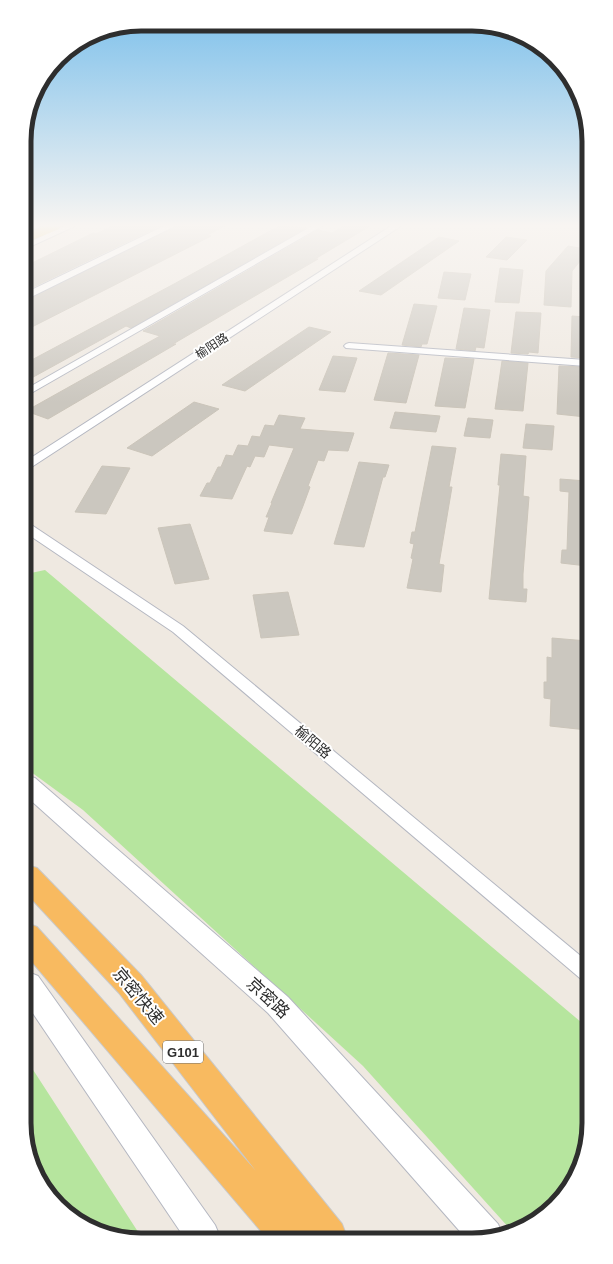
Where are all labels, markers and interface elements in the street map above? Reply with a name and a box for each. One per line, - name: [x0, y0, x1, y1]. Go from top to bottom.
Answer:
- street label: 榆阳路: [193, 330, 231, 362]
- street label: 榆阳路: [292, 722, 334, 762]
- street label: 京密快速: [109, 964, 167, 1028]
- street label: 京密路: [243, 974, 293, 1022]
- road number: G101: [163, 1041, 203, 1063]

